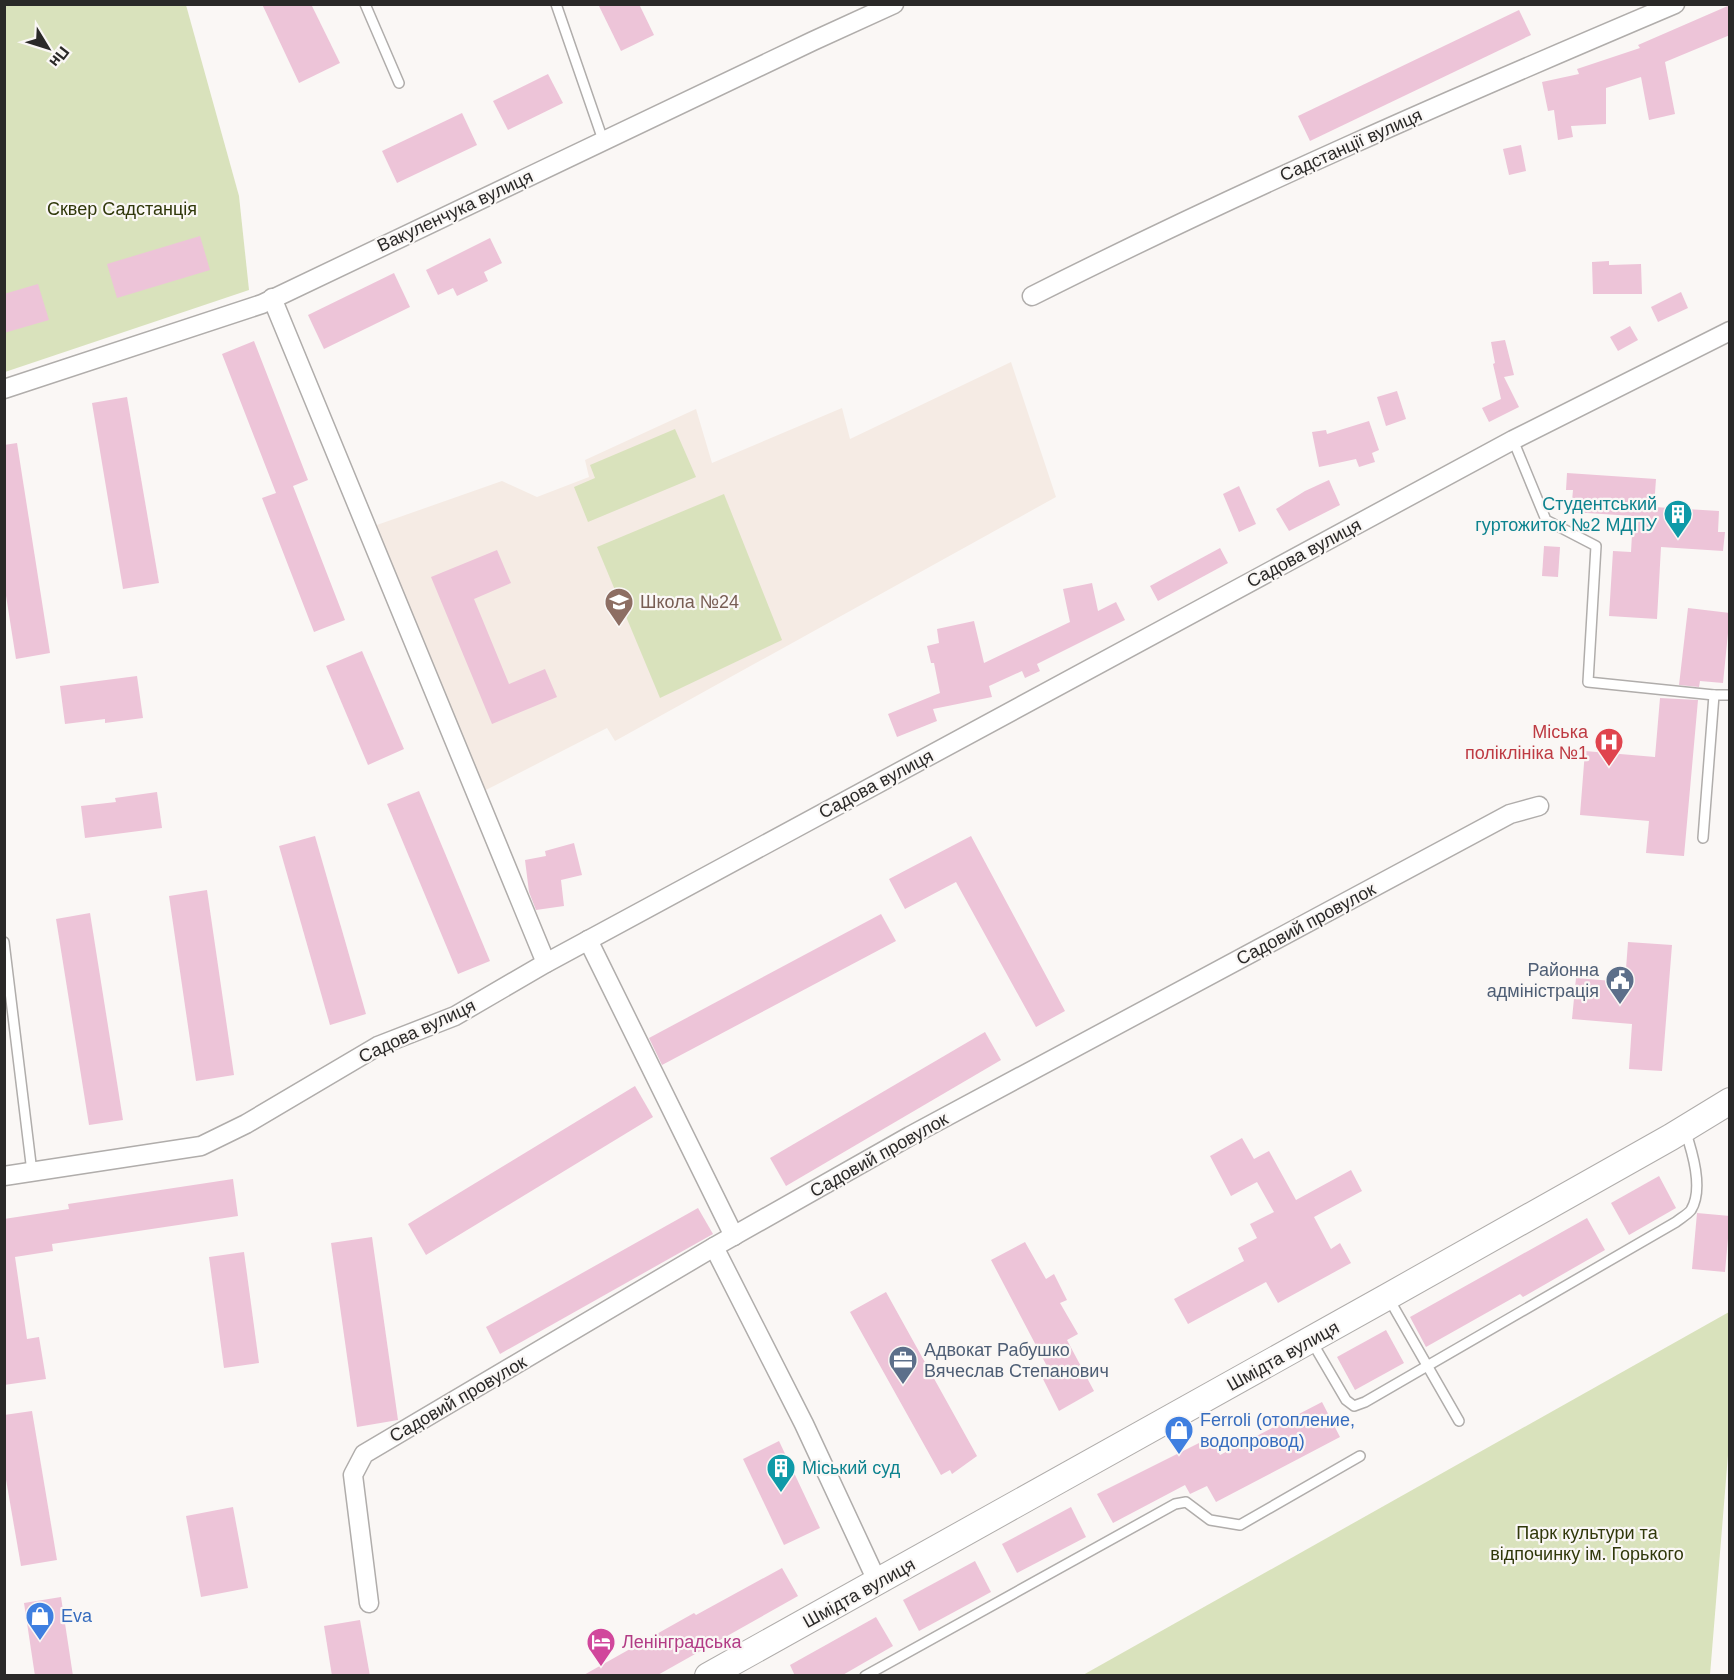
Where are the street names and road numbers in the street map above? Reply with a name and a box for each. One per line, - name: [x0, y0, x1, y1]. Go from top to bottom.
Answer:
- street label: Садстанції вулиця: [1277, 105, 1425, 185]
- street label: Вакуленчука вулиця: [374, 166, 536, 256]
- street label: Садова вулиця: [1243, 514, 1365, 592]
- street label: Садова вулиця: [815, 745, 937, 823]
- street label: Садовий провулок: [1233, 879, 1379, 969]
- street label: Садова вулиця: [355, 995, 479, 1067]
- street label: Садовий провулок: [807, 1109, 952, 1201]
- street label: Шмідта вулиця: [1224, 1317, 1342, 1395]
- street label: Садовий провулок: [386, 1352, 530, 1446]
- street label: Шмідта вулиця: [800, 1554, 918, 1632]

